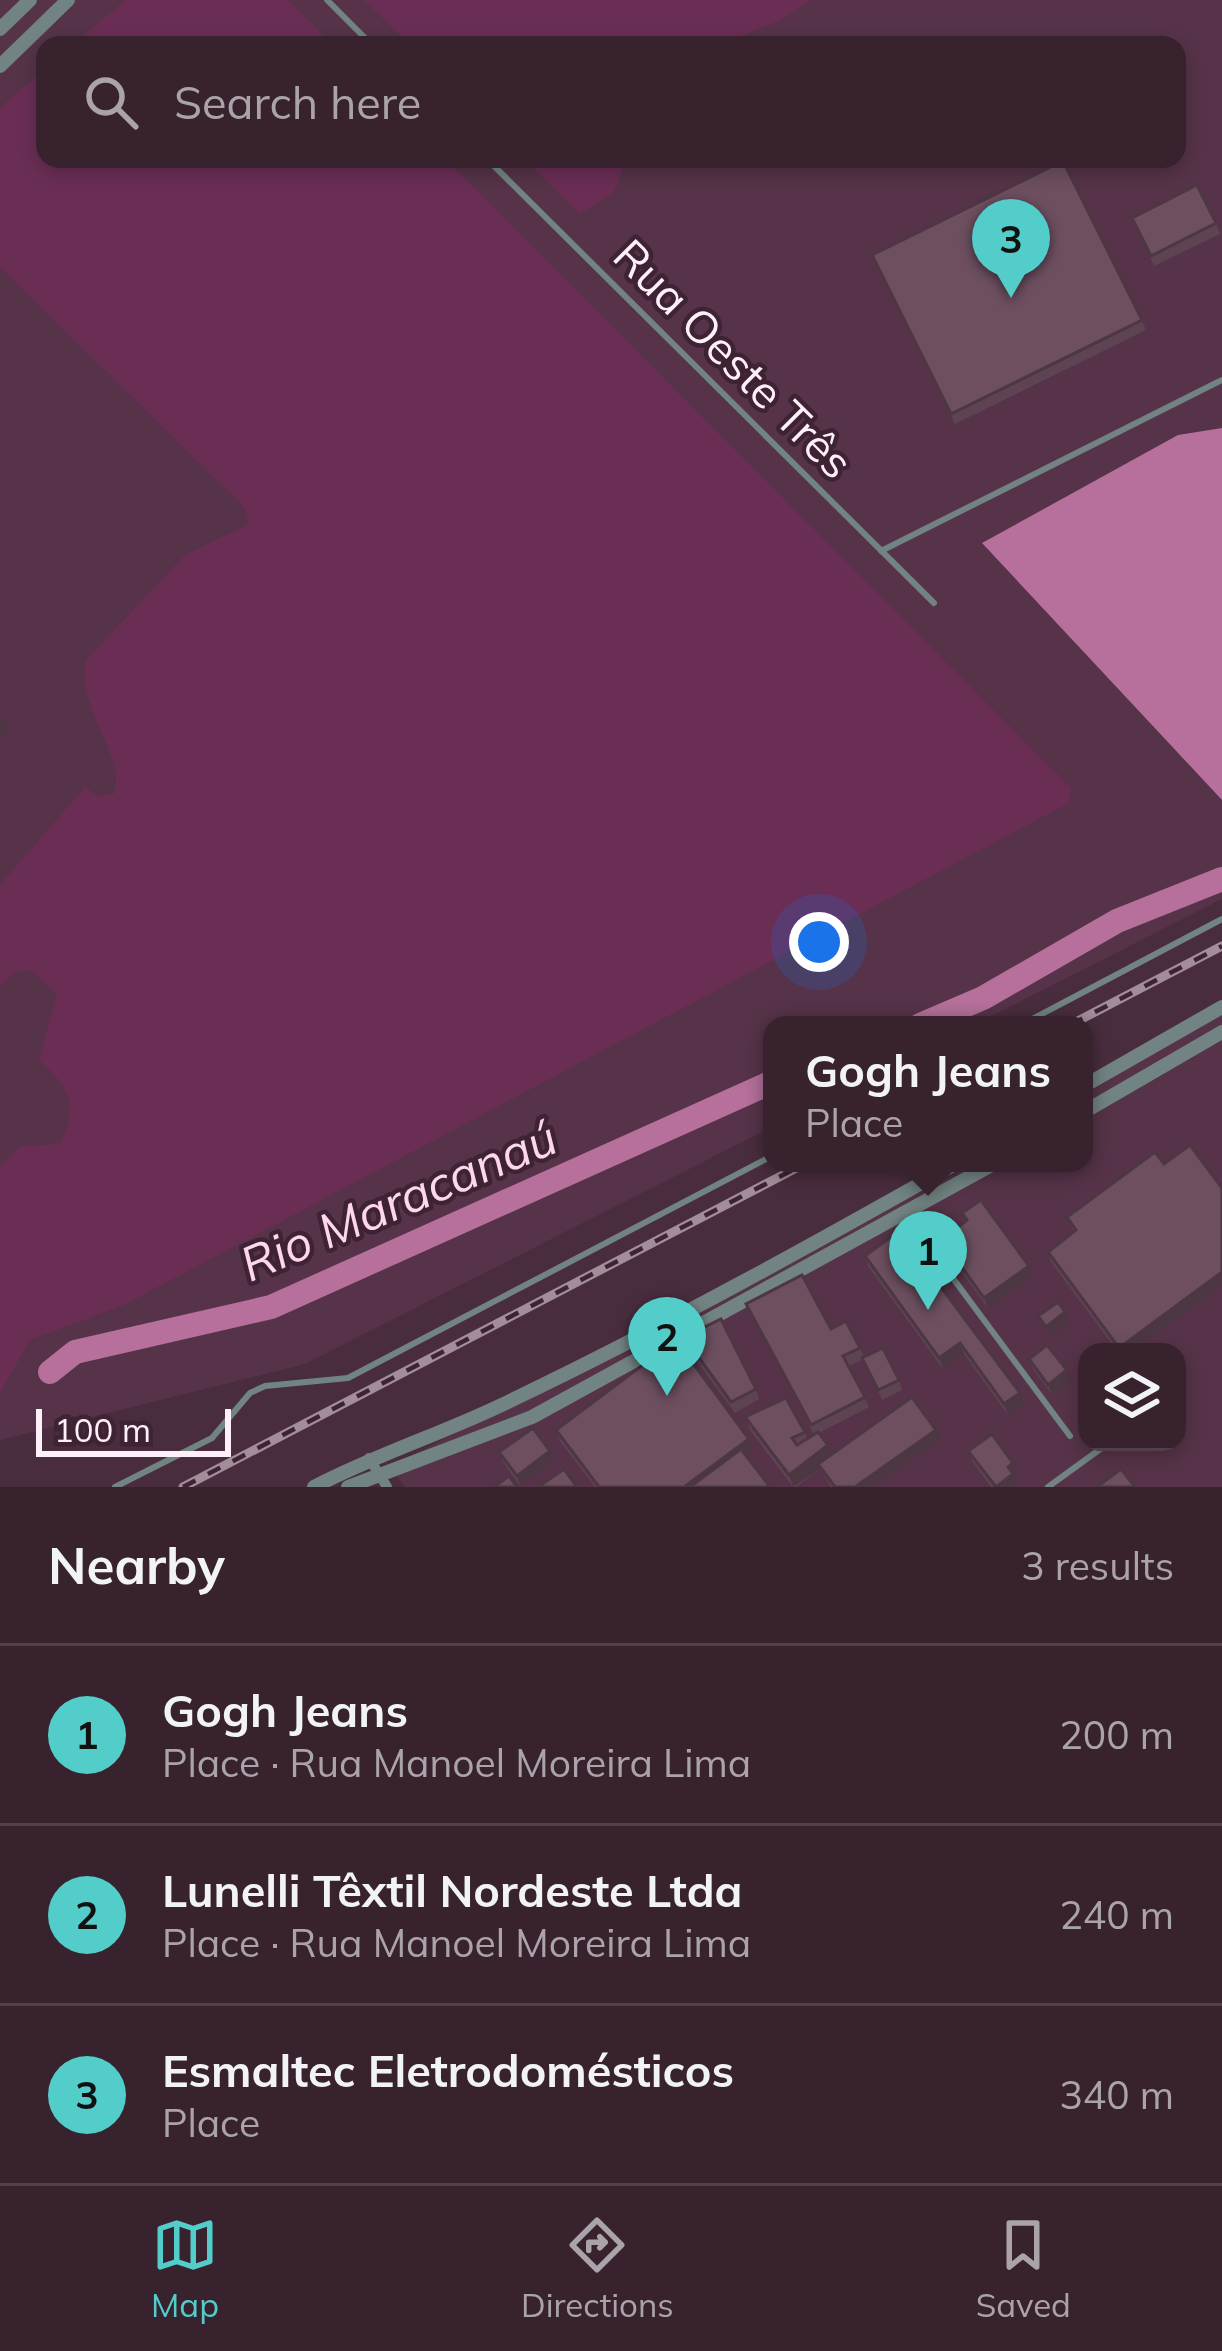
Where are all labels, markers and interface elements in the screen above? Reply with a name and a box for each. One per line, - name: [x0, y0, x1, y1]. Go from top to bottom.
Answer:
- search box: [36, 36, 1186, 168]
- icon: search: [78, 69, 144, 135]
- text: Search here: [174, 74, 421, 130]
- pin: 3: [972, 199, 1050, 298]
- street label: Rua Oeste Três: [603, 227, 865, 489]
- your location: [789, 912, 849, 972]
- popup: [763, 1016, 1093, 1172]
- text: Gogh Jeans: [805, 1042, 1051, 1098]
- text: Place: [805, 1098, 903, 1147]
- water label: Rio Maracanaú: [231, 1106, 565, 1294]
- pin: 1: [889, 1211, 967, 1310]
- pin: 2: [628, 1297, 706, 1396]
- map controls: [1078, 1343, 1186, 1451]
- button: layers: [1078, 1343, 1186, 1451]
- scale bar: [36, 1403, 231, 1456]
- text: 100 m: [54, 1409, 151, 1450]
- text: Nearby: [48, 1533, 225, 1597]
- text: 3 results: [1021, 1541, 1174, 1590]
- text: Gogh Jeans: [162, 1682, 408, 1738]
- text: 1: [75, 1710, 99, 1759]
- text: 200 m: [1059, 1710, 1174, 1759]
- text: Place · Rua Manoel Moreira Lima: [162, 1738, 751, 1787]
- text: Lunelli Têxtil Nordeste Ltda: [162, 1862, 743, 1918]
- text: 2: [75, 1890, 99, 1939]
- text: 240 m: [1059, 1890, 1174, 1939]
- text: Place · Rua Manoel Moreira Lima: [162, 1918, 751, 1967]
- text: Esmaltec Eletrodomésticos: [162, 2042, 734, 2098]
- text: 3: [75, 2070, 99, 2119]
- text: 340 m: [1059, 2070, 1174, 2119]
- text: Place: [162, 2098, 260, 2147]
- tab: Map: [151, 2212, 219, 2325]
- tab: Directions: [521, 2212, 674, 2325]
- tab: Saved: [976, 2212, 1071, 2325]

